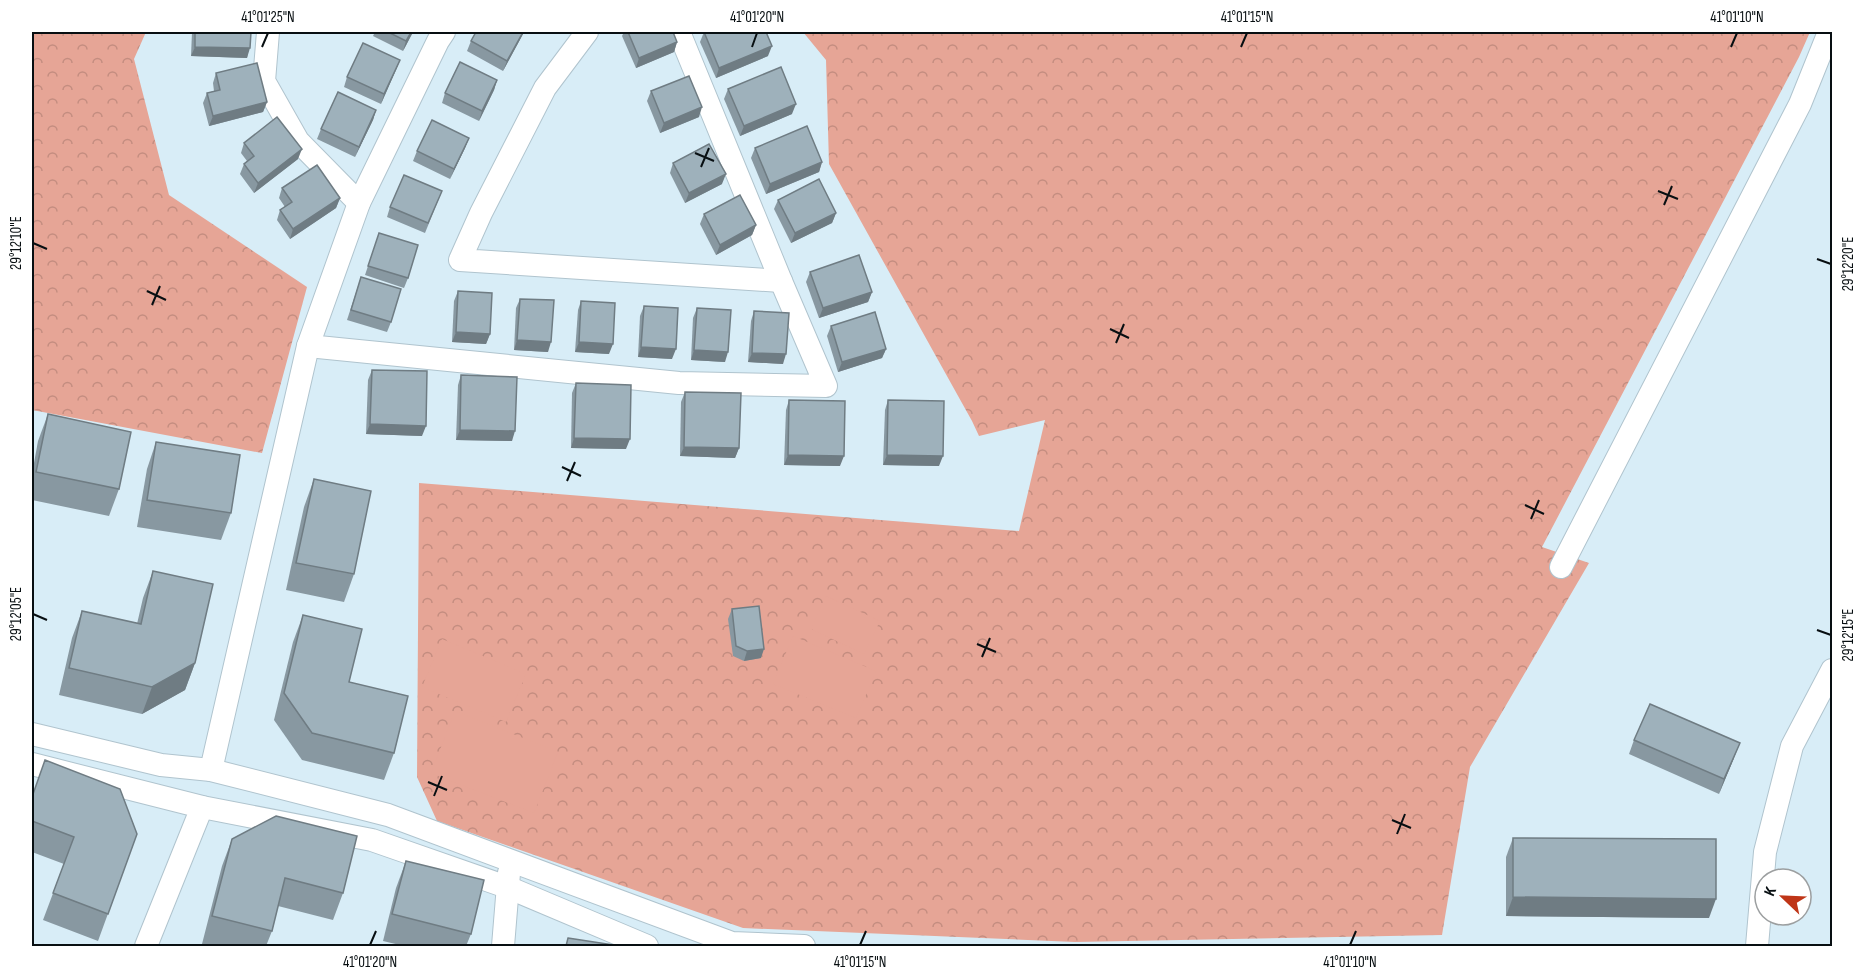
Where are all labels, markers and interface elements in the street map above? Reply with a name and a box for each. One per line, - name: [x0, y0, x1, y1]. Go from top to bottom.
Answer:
- text: 41°01'25"N: [241, 8, 295, 27]
- text: 41°01'20"N: [730, 8, 784, 27]
- text: 41°01'15"N: [1221, 8, 1273, 27]
- text: 41°01'10"N: [1710, 8, 1764, 27]
- text: 29°12'10"E: [7, 216, 26, 270]
- text: 29°12'20"E: [1839, 237, 1858, 291]
- text: 29°12'05"E: [7, 587, 26, 641]
- text: 29°12'15"E: [1839, 608, 1858, 662]
- north arrow: [1753, 867, 1813, 927]
- text: K: [1760, 884, 1781, 899]
- text: 41°01'20"N: [343, 953, 397, 972]
- text: 41°01'15"N: [834, 953, 886, 972]
- text: 41°01'10"N: [1323, 953, 1377, 972]

